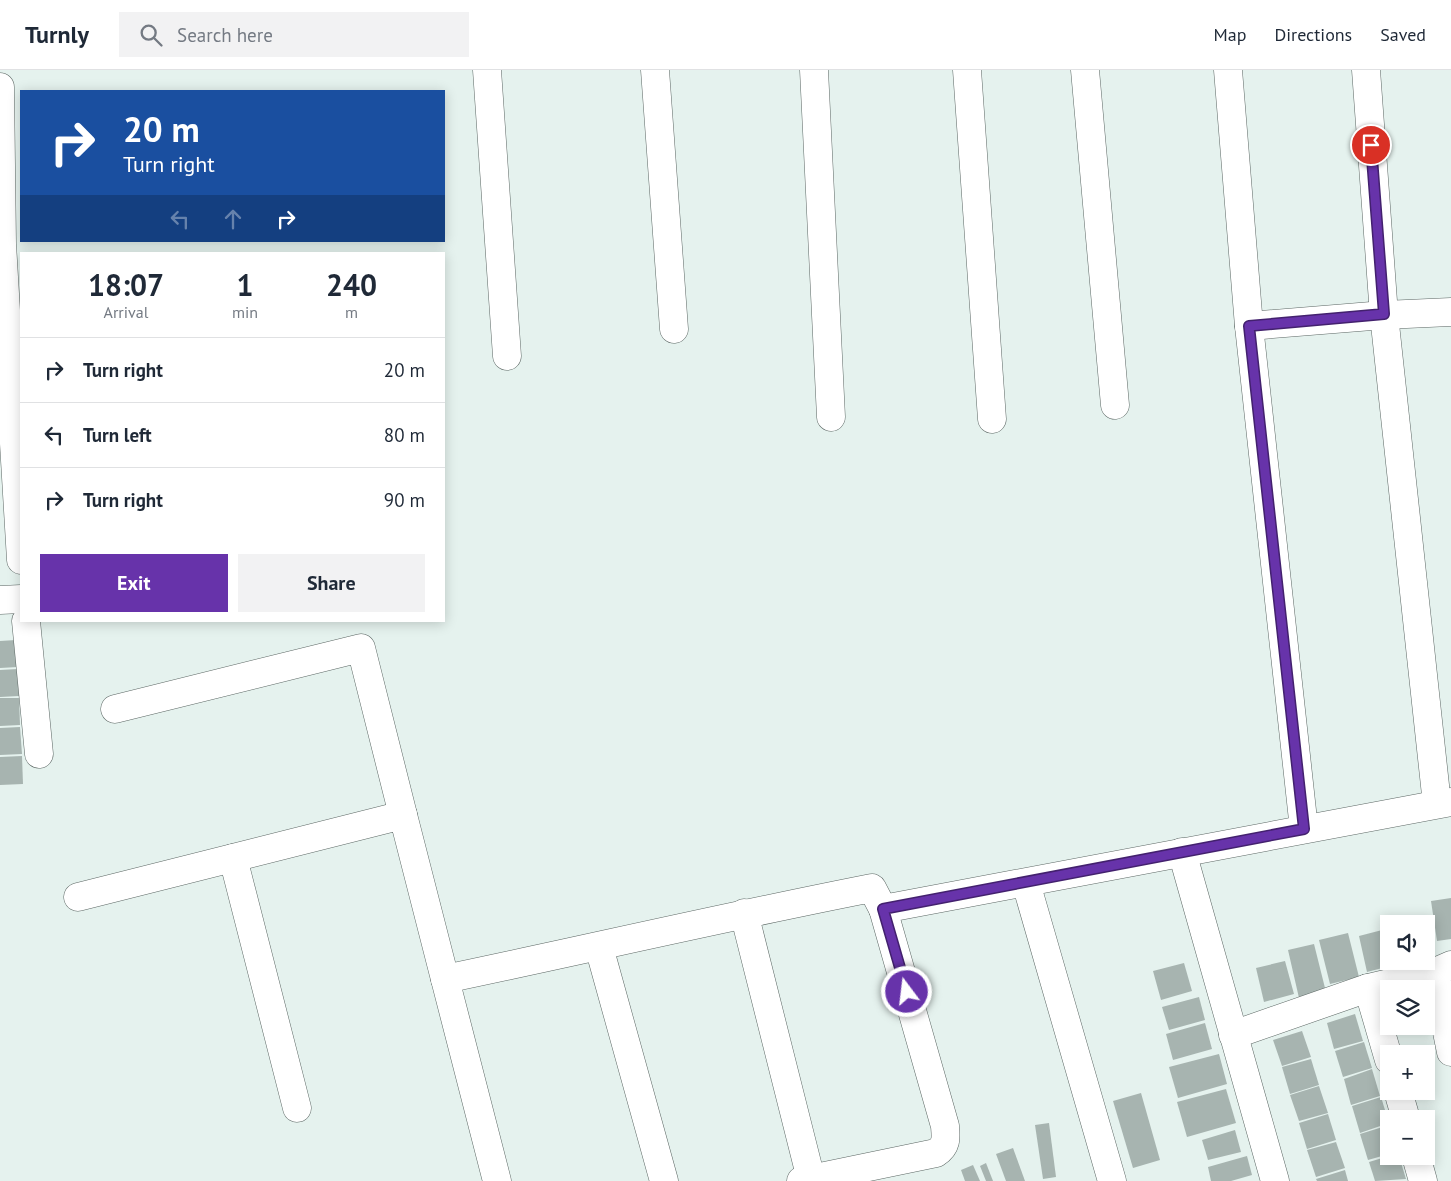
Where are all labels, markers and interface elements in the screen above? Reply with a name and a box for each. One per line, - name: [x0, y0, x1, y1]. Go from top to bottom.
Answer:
- search box: [119, 12, 469, 57]
- text: Turnly: [25, 19, 89, 50]
- icon: search: [137, 21, 165, 49]
- text: Search here: [177, 23, 273, 47]
- text: Map: [1214, 23, 1246, 46]
- text: Directions: [1274, 23, 1352, 46]
- text: Saved: [1380, 23, 1426, 46]
- text: 20 m: [123, 106, 200, 152]
- icon: right: [40, 110, 105, 175]
- pin: [1350, 124, 1392, 166]
- icon: arrive: [1357, 131, 1385, 159]
- text: Turn right: [123, 150, 215, 178]
- icon: left: [166, 205, 194, 233]
- icon: ahead: [219, 205, 247, 233]
- icon: right: [272, 205, 300, 233]
- text: 18:07: [88, 265, 164, 304]
- text: 1: [237, 265, 254, 304]
- text: 240: [326, 265, 377, 304]
- text: Arrival: [104, 302, 148, 322]
- text: min: [232, 302, 258, 322]
- text: m: [345, 302, 358, 322]
- icon: right: [40, 356, 68, 384]
- text: Turn right: [83, 358, 163, 382]
- text: 20 m: [384, 358, 425, 382]
- icon: left: [40, 421, 68, 449]
- text: Turn left: [83, 423, 152, 447]
- text: 80 m: [384, 423, 425, 447]
- icon: right: [40, 486, 68, 514]
- text: Turn right: [83, 488, 163, 512]
- text: 90 m: [384, 488, 425, 512]
- button: Exit: [40, 554, 228, 612]
- button: Share: [238, 554, 425, 612]
- map controls: [1380, 915, 1435, 1165]
- button: sound: [1380, 915, 1435, 970]
- position arrow: [880, 965, 932, 1017]
- button: layers: [1380, 980, 1435, 1035]
- button: +: [1380, 1045, 1435, 1100]
- button: −: [1380, 1110, 1435, 1165]

